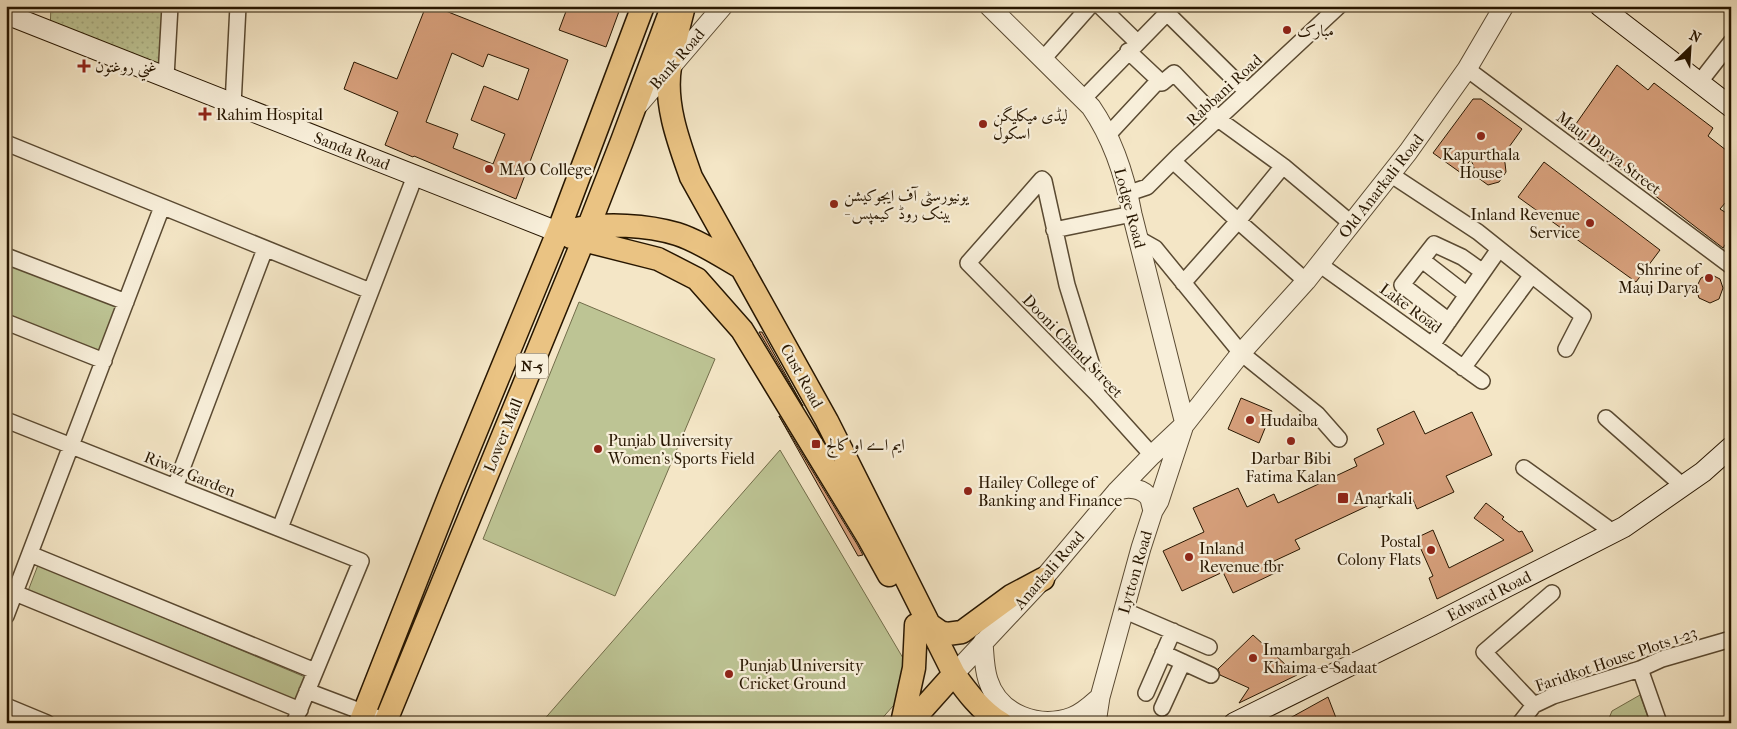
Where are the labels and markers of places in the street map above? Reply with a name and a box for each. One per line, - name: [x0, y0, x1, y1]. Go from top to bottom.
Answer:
- place label: مبارک: [1297, 21, 1334, 40]
- marker: مبارک: [1281, 24, 1293, 36]
- place label: غني روغتون: [95, 57, 157, 82]
- marker: غني روغتون: [77, 59, 91, 73]
- place label: Rahim Hospital: [216, 105, 324, 124]
- place label: لیڈی میکلیگن اسکول: [993, 105, 1068, 144]
- marker: Rahim Hospital: [198, 107, 212, 121]
- marker: لیڈی میکلیگن اسکول: [977, 118, 989, 130]
- marker: Kapurthala House: [1475, 130, 1487, 142]
- place label: Kapurthala House: [1442, 145, 1520, 182]
- place label: MAO College: [499, 160, 592, 179]
- marker: MAO College: [483, 163, 495, 175]
- place label: یونیورسٹی آف ایجوکیشن - بینک روڈ کیمپس: [844, 186, 970, 225]
- marker: یونیورسٹی آف ایجوکیشن - بینک روڈ کیمپس: [828, 198, 840, 210]
- place label: Inland Revenue Service: [1471, 205, 1580, 242]
- marker: Inland Revenue Service: [1584, 217, 1596, 229]
- place label: Shrine of Mauj Darya: [1618, 260, 1703, 297]
- marker: Shrine of Mauj Darya: [1703, 272, 1715, 284]
- place label: Hudaiba: [1260, 411, 1319, 430]
- marker: Hudaiba: [1244, 414, 1256, 426]
- place label: Punjab University Women's Sports Field: [607, 431, 755, 468]
- place label: ایم اے او کالج: [826, 435, 905, 459]
- marker: Darbar Bibi Fatima Kalan: [1285, 435, 1297, 447]
- marker: ایم اے او کالج: [810, 438, 822, 450]
- marker: Punjab University Women's Sports Field: [592, 443, 604, 455]
- place label: Darbar Bibi Fatima Kalan: [1246, 449, 1337, 486]
- place label: Hailey College of Banking and Finance: [978, 473, 1122, 510]
- marker: Hailey College of Banking and Finance: [962, 485, 974, 497]
- place label: Anarkali: [1353, 489, 1413, 508]
- marker: Anarkali: [1336, 491, 1350, 505]
- place label: Postal Colony Flats: [1337, 532, 1422, 569]
- place label: Inland Revenue fbr: [1199, 539, 1284, 576]
- marker: Postal Colony Flats: [1425, 544, 1437, 556]
- marker: Inland Revenue fbr: [1183, 551, 1195, 563]
- place label: Imambargah Khaima-e-Sadaat: [1263, 640, 1378, 677]
- marker: Imambargah Khaima-e-Sadaat: [1247, 652, 1259, 664]
- place label: Punjab University Cricket Ground: [739, 656, 864, 693]
- marker: Punjab University Cricket Ground: [723, 668, 735, 680]

